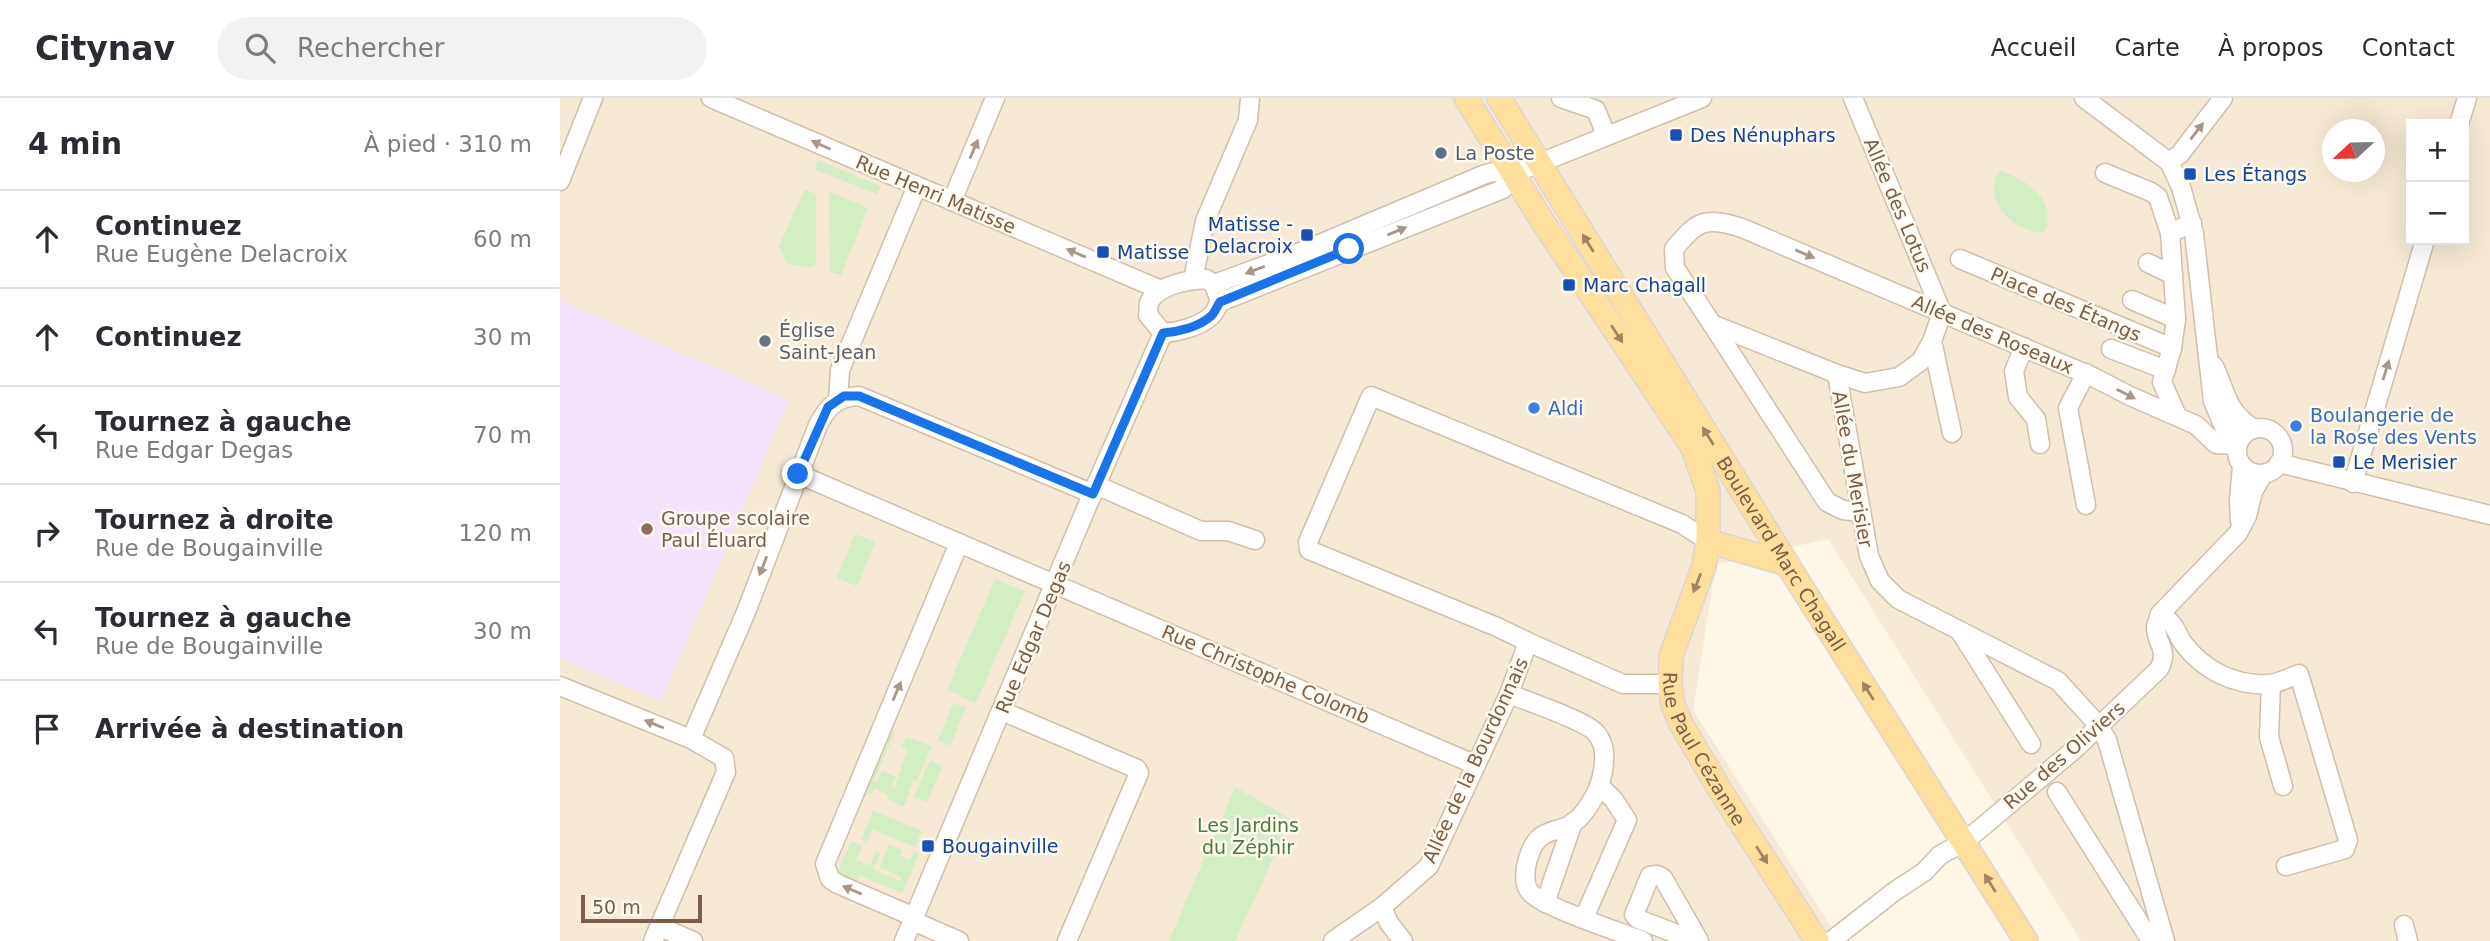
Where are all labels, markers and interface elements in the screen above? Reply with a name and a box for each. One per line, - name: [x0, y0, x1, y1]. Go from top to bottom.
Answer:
- search box: [217, 17, 707, 80]
- text: Citynav: [35, 29, 175, 68]
- icon: search: [241, 29, 279, 67]
- text: Rechercher: [297, 33, 444, 63]
- text: Accueil: [1991, 34, 2076, 62]
- text: Carte: [2114, 34, 2180, 62]
- text: À propos: [2218, 34, 2324, 62]
- text: Contact: [2362, 34, 2455, 62]
- north arrow: [2322, 119, 2385, 182]
- map controls: [2406, 119, 2469, 245]
- button: +: [2406, 119, 2469, 182]
- one-way arrow: [2190, 123, 2205, 141]
- place label: Des Nénuphars: [1690, 124, 1836, 146]
- text: 4 min: [28, 126, 122, 161]
- marker: Des Nénuphars: [1668, 127, 1684, 143]
- text: À pied · 310 m: [364, 131, 532, 157]
- street label: Allée des Lotus: [1860, 134, 1936, 276]
- one-way arrow: [811, 139, 831, 151]
- one-way arrow: [968, 139, 979, 160]
- place label: La Poste: [1455, 142, 1535, 164]
- marker: La Poste: [1433, 145, 1449, 161]
- street label: Rue Henri Matisse: [853, 150, 1019, 238]
- place label: Les Étangs: [2204, 163, 2307, 185]
- marker: Les Étangs: [2182, 166, 2198, 182]
- button: −: [2406, 182, 2469, 245]
- text: Continuez: [95, 211, 242, 241]
- place label: Matisse - Delacroix: [1204, 213, 1293, 257]
- icon: ahead: [28, 220, 66, 258]
- one-way arrow: [1386, 225, 1407, 236]
- text: 60 m: [473, 226, 532, 252]
- marker: Matisse - Delacroix: [1299, 227, 1315, 243]
- route start: [1333, 233, 1364, 264]
- one-way arrow: [1582, 233, 1595, 252]
- text: Rue Eugène Delacroix: [95, 241, 348, 267]
- place label: Matisse: [1117, 241, 1189, 263]
- marker: Matisse: [1095, 244, 1111, 260]
- one-way arrow: [1065, 247, 1086, 258]
- one-way arrow: [1794, 249, 1815, 260]
- street label: Place des Étangs: [1987, 262, 2145, 346]
- one-way arrow: [1244, 264, 1265, 275]
- place label: Marc Chagall: [1583, 274, 1706, 296]
- marker: Marc Chagall: [1561, 277, 1577, 293]
- street label: Allée des Roseaux: [1909, 290, 2077, 378]
- icon: ahead: [28, 318, 66, 356]
- place label: Église Saint-Jean: [779, 319, 876, 363]
- text: Continuez: [95, 322, 242, 352]
- text: 30 m: [473, 324, 532, 350]
- one-way arrow: [1610, 324, 1623, 343]
- marker: Église Saint-Jean: [757, 333, 773, 349]
- one-way arrow: [2382, 359, 2392, 380]
- one-way arrow: [2116, 388, 2136, 399]
- street label: Allée du Merisier: [1828, 389, 1878, 549]
- place label: Aldi: [1548, 397, 1584, 419]
- marker: Aldi: [1526, 400, 1542, 416]
- place label: Boulangerie de la Rose des Vents: [2310, 404, 2477, 448]
- text: Tournez à gauche: [95, 407, 352, 437]
- icon: left: [28, 416, 66, 454]
- marker: Boulangerie de la Rose des Vents: [2288, 418, 2304, 434]
- text: 70 m: [473, 422, 532, 448]
- one-way arrow: [1702, 427, 1715, 446]
- text: Rue Edgar Degas: [95, 437, 293, 463]
- place label: Le Merisier: [2353, 451, 2457, 473]
- street label: Boulevard Marc Chagall: [1712, 452, 1850, 655]
- marker: Le Merisier: [2331, 454, 2347, 470]
- route end: [782, 458, 813, 489]
- text: Tournez à droite: [95, 505, 334, 535]
- place label: Groupe scolaire Paul Éluard: [661, 507, 810, 551]
- icon: right: [28, 514, 66, 552]
- text: 120 m: [458, 520, 532, 546]
- marker: Groupe scolaire Paul Éluard: [639, 521, 655, 537]
- text: Rue de Bougainville: [95, 535, 323, 561]
- one-way arrow: [758, 556, 769, 577]
- street label: Rue Edgar Degas: [991, 557, 1075, 717]
- one-way arrow: [1692, 573, 1703, 594]
- text: Tournez à gauche: [95, 603, 352, 633]
- icon: left: [28, 612, 66, 650]
- text: 30 m: [473, 618, 532, 644]
- street label: Rue Christophe Colomb: [1159, 620, 1373, 728]
- text: Rue de Bougainville: [95, 633, 323, 659]
- street label: Allée de la Bourdonnais: [1418, 654, 1532, 866]
- street label: Rue Paul Cézanne: [1659, 672, 1751, 829]
- one-way arrow: [891, 681, 902, 702]
- one-way arrow: [1861, 682, 1874, 701]
- street label: Rue des Oliviers: [1999, 696, 2129, 814]
- icon: arrive: [28, 710, 66, 748]
- text: Arrivée à destination: [95, 714, 404, 744]
- one-way arrow: [643, 718, 664, 729]
- park label: Les Jardins du Zéphir: [1197, 814, 1299, 858]
- place label: Bougainville: [942, 835, 1059, 857]
- marker: Bougainville: [920, 838, 936, 854]
- one-way arrow: [1755, 845, 1768, 864]
- one-way arrow: [1984, 874, 1997, 893]
- one-way arrow: [841, 884, 862, 895]
- scale bar: [581, 892, 702, 924]
- text: 50 m: [592, 896, 641, 918]

